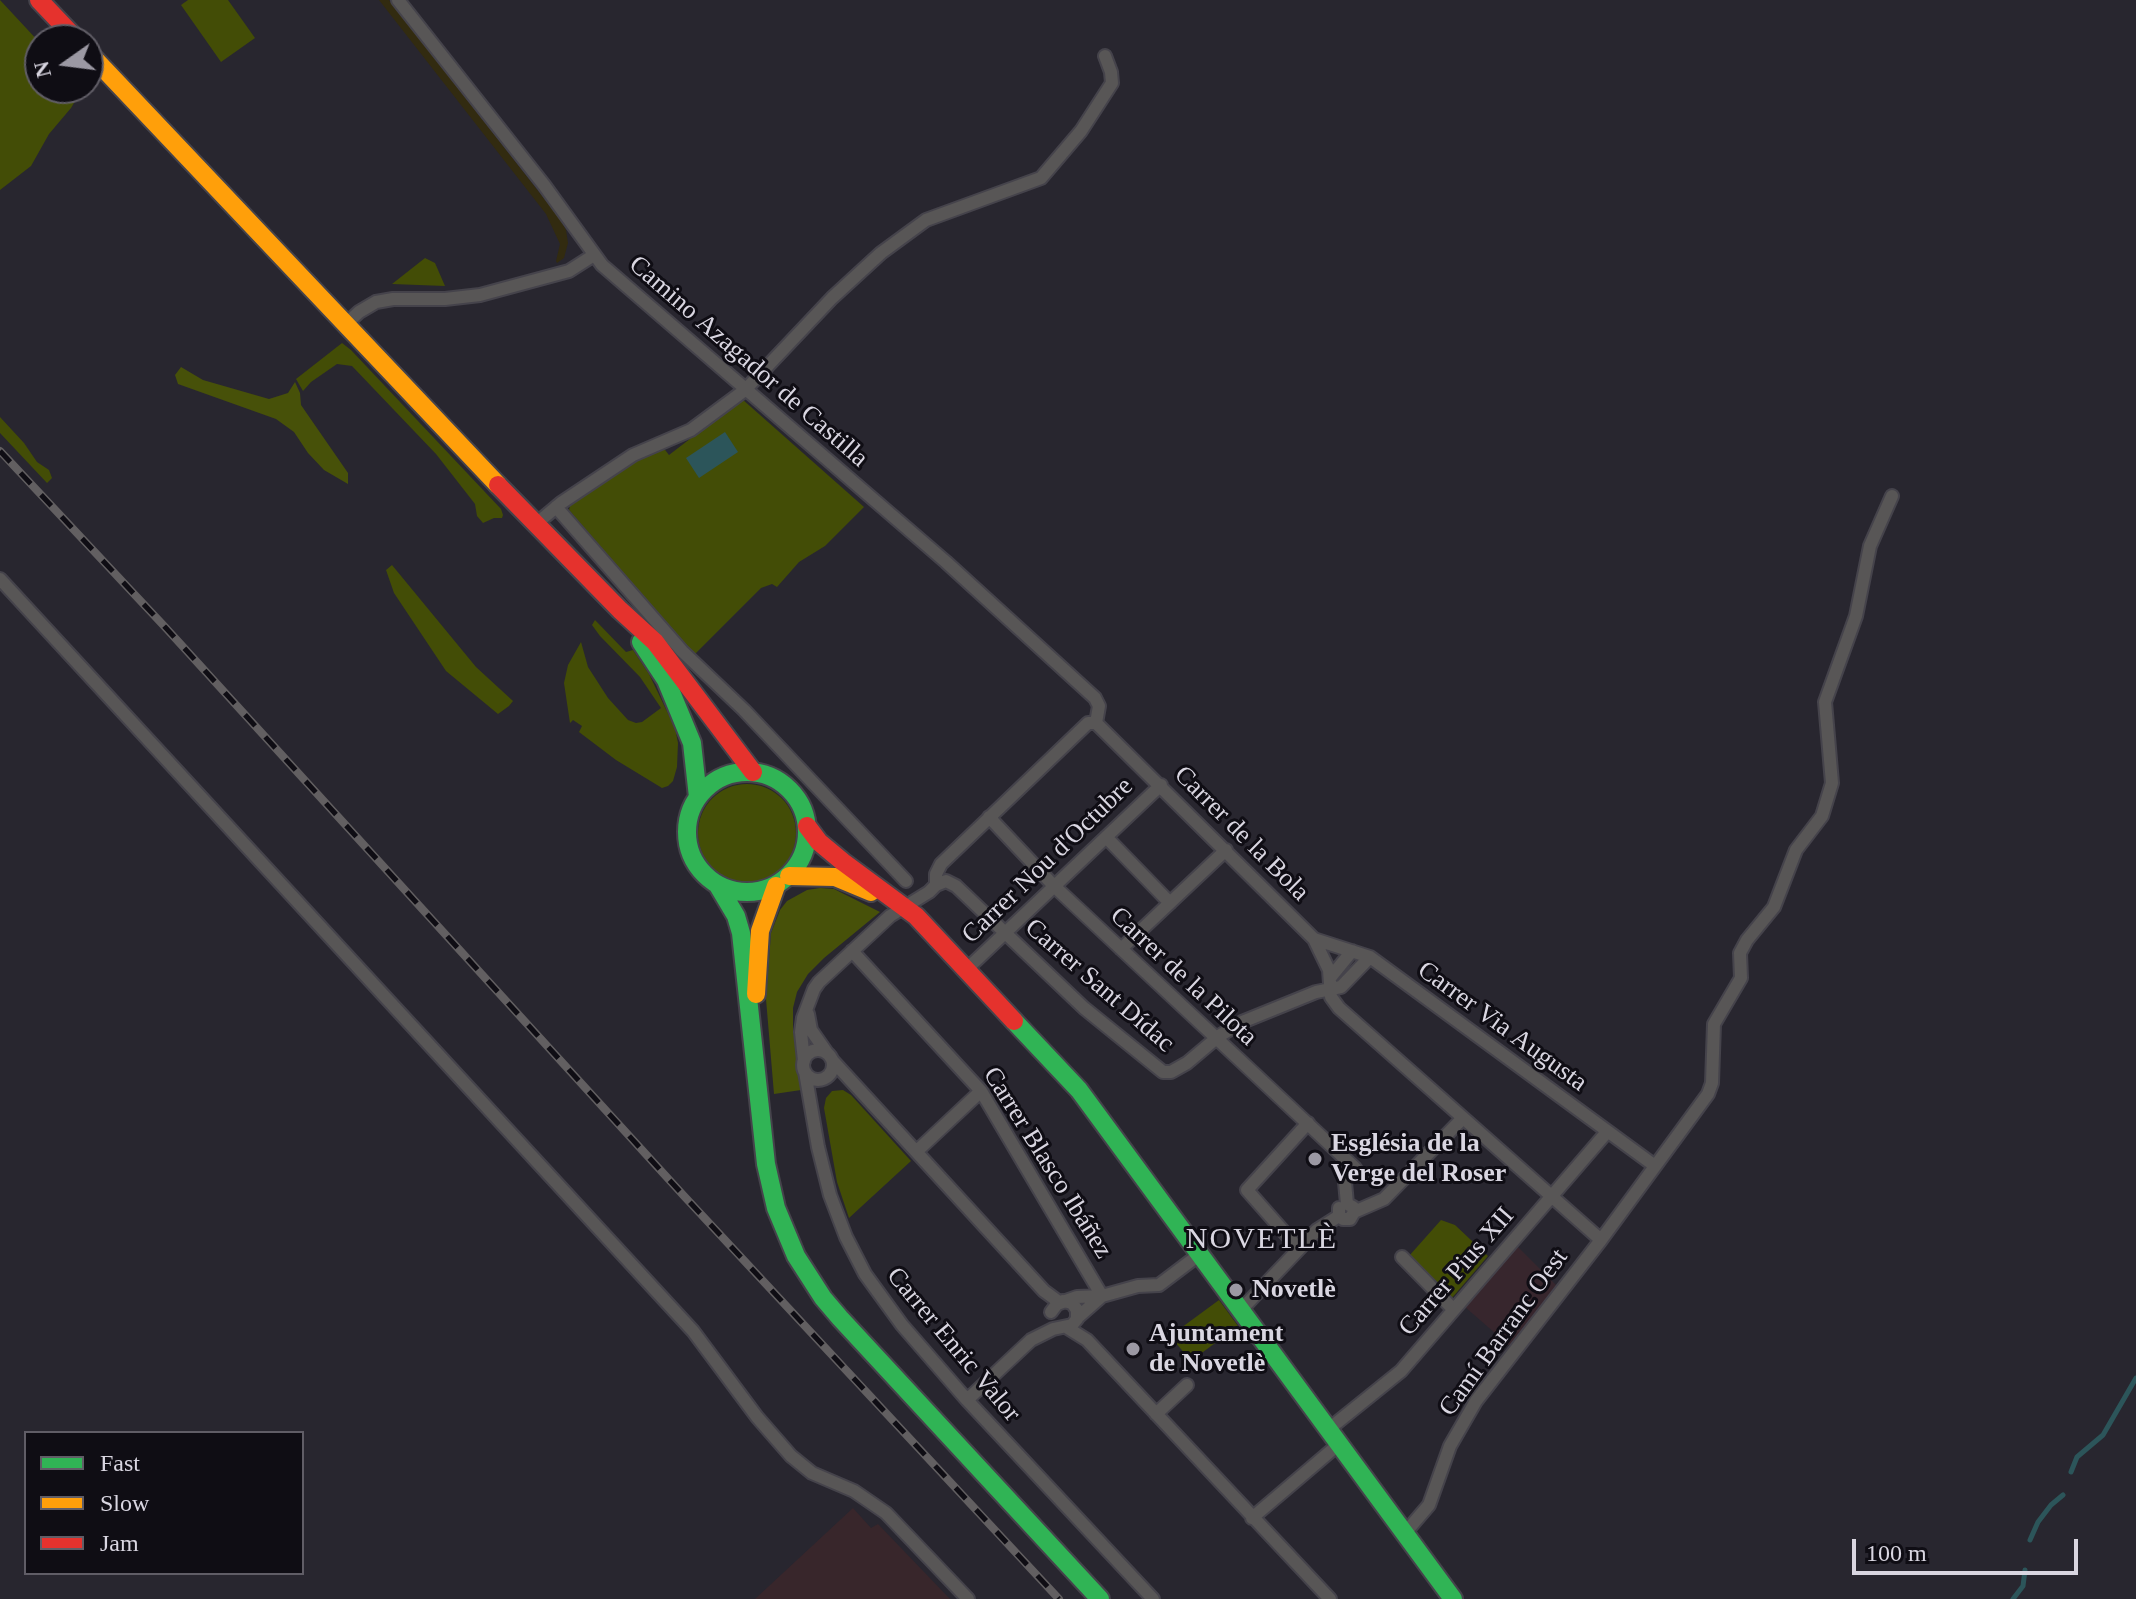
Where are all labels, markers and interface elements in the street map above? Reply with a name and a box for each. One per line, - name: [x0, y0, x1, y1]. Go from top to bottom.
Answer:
- north arrow: [24, 24, 104, 104]
- text: N: [28, 59, 56, 80]
- street label: Camino Azagador de Castilla: [622, 250, 874, 474]
- street label: Carrer de la Bola: [1167, 760, 1315, 908]
- street label: Carrer Nou d'Octubre: [956, 771, 1140, 951]
- street label: Carrer de la Pilota: [1103, 901, 1263, 1053]
- street label: Carrer Sant Dídac: [1018, 913, 1180, 1059]
- street label: Carrer Via Augusta: [1411, 955, 1593, 1099]
- street label: Carrer Blasco Ibáñez: [976, 1062, 1118, 1264]
- place label: Església de la Verge del Roser: [1331, 1128, 1506, 1190]
- marker: Església de la Verge del Roser: [1306, 1150, 1324, 1168]
- street label: Carrer Pius XII: [1393, 1201, 1521, 1343]
- district label: NOVETLÈ: [1186, 1222, 1338, 1258]
- street label: Camí Barranc Oest: [1433, 1243, 1575, 1423]
- street label: Carrer Enric Valor: [879, 1261, 1027, 1429]
- place label: Novetlè: [1252, 1274, 1336, 1306]
- marker: Novetlè: [1227, 1281, 1245, 1299]
- place label: Ajuntament de Novetlè: [1149, 1318, 1283, 1380]
- marker: Ajuntament de Novetlè: [1124, 1340, 1142, 1358]
- legend: [24, 1431, 304, 1575]
- text: Fast: [100, 1450, 140, 1476]
- text: Slow: [100, 1490, 149, 1516]
- scale bar: [1856, 1523, 2082, 1573]
- text: Jam: [100, 1530, 139, 1556]
- text: 100 m: [1866, 1540, 1927, 1566]

